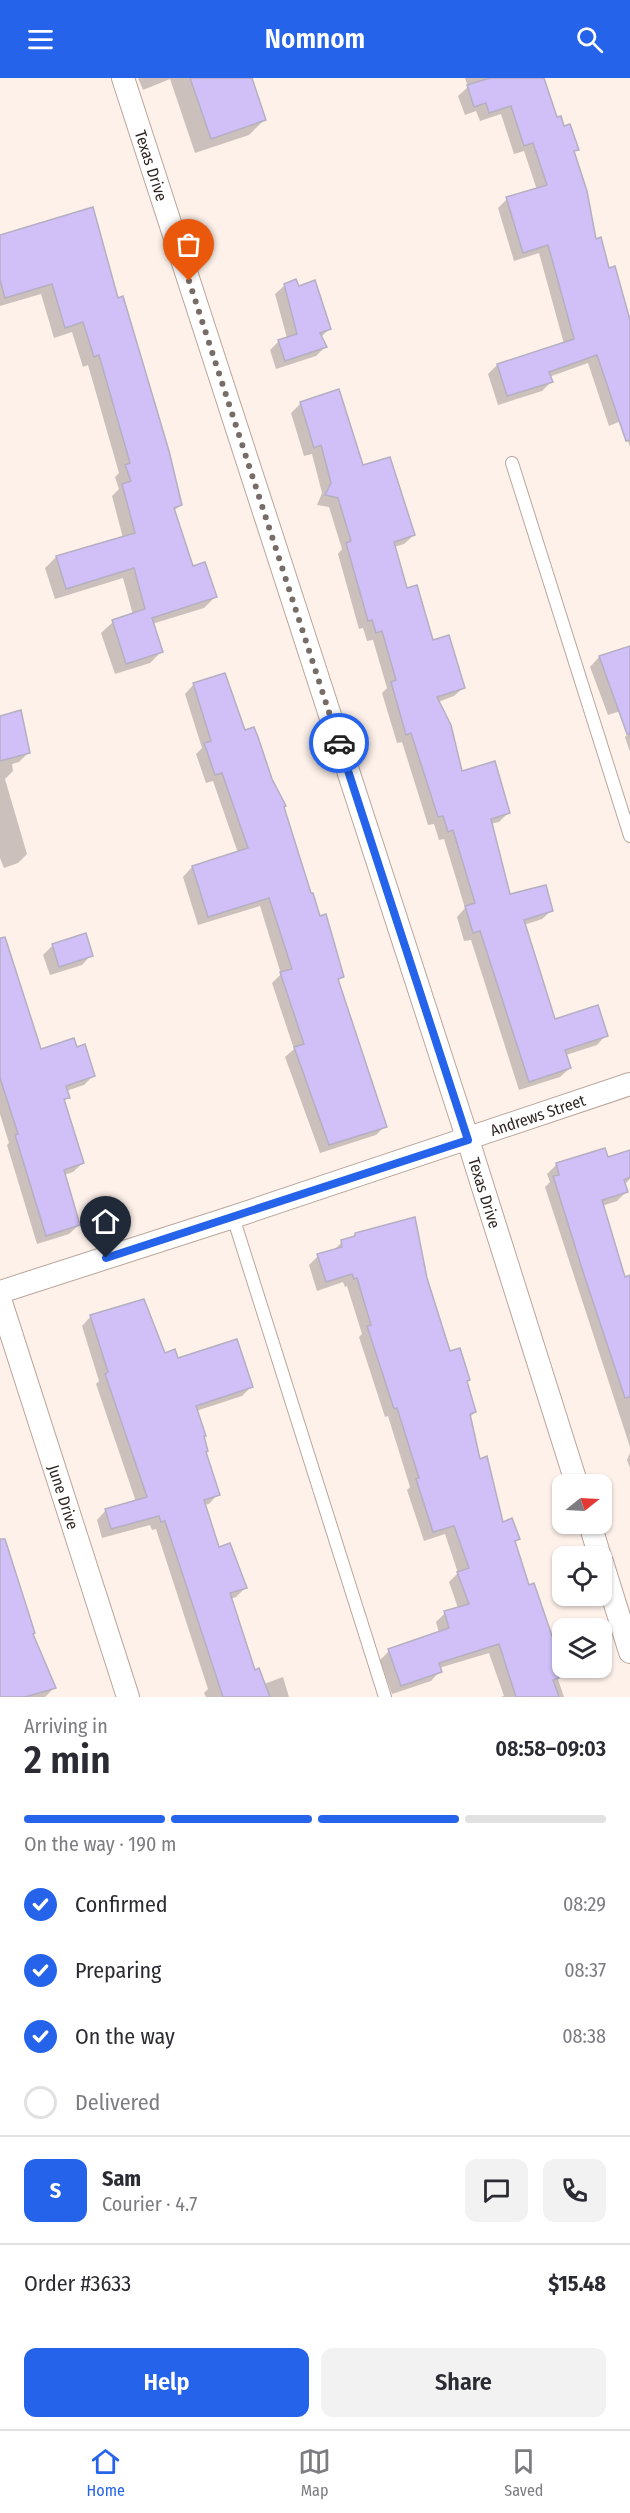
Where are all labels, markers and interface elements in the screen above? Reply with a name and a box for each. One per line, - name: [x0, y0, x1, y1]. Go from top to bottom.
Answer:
- icon: menu: [24, 23, 57, 56]
- text: Nomnom: [265, 23, 365, 55]
- icon: search: [573, 23, 606, 56]
- street label: Texas Drive: [131, 128, 172, 203]
- pin: [163, 219, 214, 281]
- icon: bag: [172, 228, 205, 261]
- courier: [309, 713, 369, 773]
- icon: car: [323, 727, 356, 760]
- street label: Andrews Street: [488, 1090, 588, 1140]
- street label: Texas Drive: [465, 1155, 505, 1231]
- pin: [80, 1196, 131, 1258]
- icon: home: [89, 1205, 122, 1238]
- street label: June Drive: [44, 1462, 83, 1532]
- north arrow: [552, 1474, 612, 1534]
- map controls: [552, 1474, 612, 1678]
- button: locate: [552, 1546, 612, 1606]
- button: layers: [552, 1618, 612, 1678]
- text: Arriving in: [24, 1714, 108, 1738]
- text: 08:58–09:03: [495, 1735, 606, 1762]
- text: 2 min: [24, 1737, 111, 1783]
- text: On the way · 190 m: [24, 1832, 176, 1856]
- icon: check: [24, 1888, 57, 1921]
- text: Confirmed: [75, 1891, 168, 1918]
- text: 08:29: [563, 1892, 606, 1916]
- icon: check: [24, 1954, 57, 1987]
- text: Preparing: [75, 1957, 161, 1984]
- text: 08:37: [564, 1958, 606, 1982]
- icon: check: [24, 2020, 57, 2053]
- text: On the way: [75, 2023, 175, 2050]
- text: 08:38: [562, 2024, 606, 2048]
- text: Delivered: [75, 2089, 160, 2116]
- button: chat: [465, 2159, 528, 2222]
- button: phone: [543, 2159, 606, 2222]
- text: Sam: [102, 2165, 141, 2192]
- text: S: [50, 2177, 61, 2204]
- text: Courier · 4.7: [102, 2192, 197, 2216]
- text: Order #3633: [24, 2270, 131, 2297]
- text: $15.48: [548, 2270, 606, 2297]
- button: Help: [24, 2348, 309, 2417]
- button: Share: [321, 2348, 606, 2417]
- tab: Home: [87, 2445, 125, 2500]
- tab: Map: [298, 2445, 331, 2500]
- tab: Saved: [504, 2445, 543, 2500]

